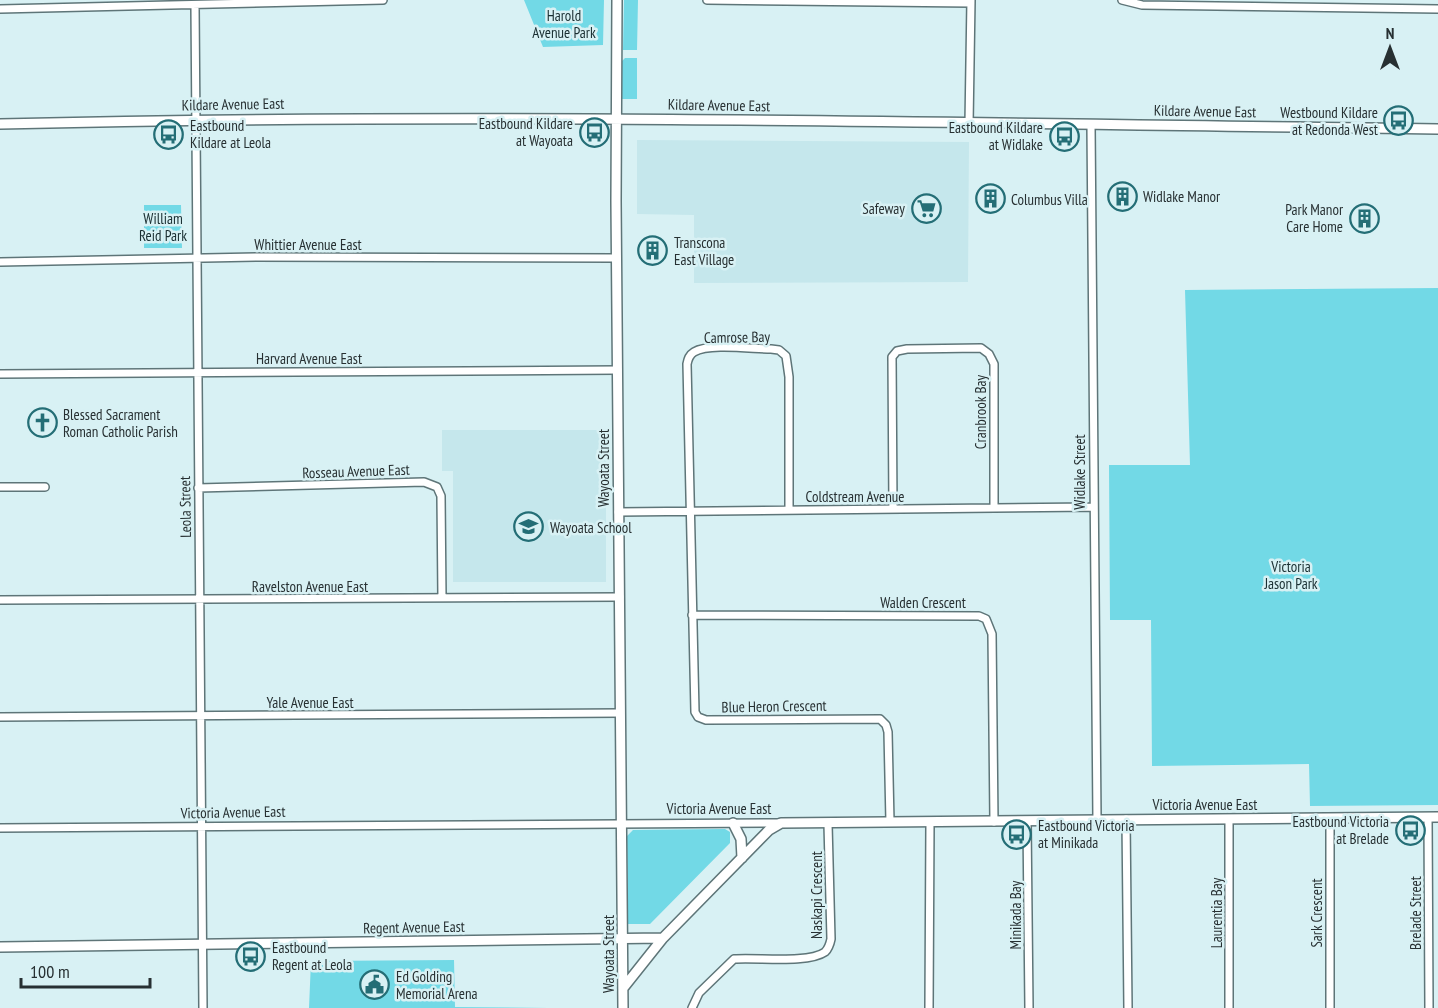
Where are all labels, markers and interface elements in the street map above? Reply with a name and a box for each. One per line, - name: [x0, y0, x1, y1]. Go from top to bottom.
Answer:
- park label: Harold Avenue Park: [532, 6, 596, 42]
- north arrow: [1360, 18, 1420, 78]
- text: N: [1386, 23, 1394, 43]
- street label: Kildare Avenue East: [182, 94, 284, 114]
- street label: Kildare Avenue East: [668, 95, 770, 115]
- street label: Kildare Avenue East: [1154, 101, 1256, 121]
- place label: Westbound Kildare at Redonda West: [1280, 103, 1378, 139]
- bus stop icon: Westbound Kildare at Redonda West: [1383, 105, 1415, 137]
- place label: Eastbound Kildare at Wayoata: [479, 114, 573, 150]
- place label: Eastbound Kildare at Leola: [190, 116, 271, 152]
- bus stop icon: Eastbound Kildare at Wayoata: [578, 116, 610, 148]
- bus stop icon: Eastbound Kildare at Leola: [153, 118, 185, 150]
- place label: Eastbound Kildare at Widlake: [949, 118, 1043, 154]
- bus stop icon: Eastbound Kildare at Widlake: [1048, 120, 1080, 152]
- building icon: Widlake Manor: [1106, 180, 1138, 212]
- building icon: Columbus Villa: [974, 183, 1006, 215]
- place label: Widlake Manor: [1143, 187, 1221, 206]
- place label: Columbus Villa: [1011, 190, 1088, 209]
- supermarket icon: Safeway: [910, 192, 942, 224]
- place label: Safeway: [862, 199, 905, 218]
- place label: Park Manor Care Home: [1285, 200, 1344, 236]
- building icon: Park Manor Care Home: [1348, 202, 1380, 234]
- park label: William Reid Park: [139, 209, 187, 245]
- place label: Transcona East Village: [674, 233, 734, 269]
- street label: Whittier Avenue East: [254, 235, 362, 254]
- building icon: Transcona East Village: [637, 235, 669, 267]
- street label: Camrose Bay: [704, 327, 771, 347]
- street label: Harvard Avenue East: [256, 349, 362, 368]
- street label: Cranbrook Bay: [971, 374, 990, 449]
- place label: Blessed Sacrament Roman Catholic Parish: [63, 405, 178, 441]
- church icon: Blessed Sacrament Roman Catholic Parish: [26, 407, 58, 439]
- street label: Wayoata Street: [594, 429, 613, 507]
- street label: Widlake Street: [1070, 434, 1089, 510]
- street label: Rosseau Avenue East: [302, 460, 410, 482]
- street label: Leola Street: [175, 476, 195, 538]
- street label: Coldstream Avenue: [806, 487, 904, 506]
- school or university icon: Wayoata School: [513, 511, 545, 543]
- place label: Wayoata School: [550, 518, 632, 537]
- park label: Victoria Jason Park: [1263, 557, 1318, 593]
- street label: Ravelston Avenue East: [252, 577, 368, 596]
- street label: Walden Crescent: [880, 593, 966, 612]
- street label: Yale Avenue East: [266, 693, 354, 712]
- street label: Blue Heron Crescent: [721, 696, 827, 716]
- street label: Victoria Avenue East: [1152, 795, 1257, 814]
- street label: Victoria Avenue East: [666, 799, 771, 818]
- street label: Victoria Avenue East: [179, 802, 286, 822]
- place label: Eastbound Victoria at Brelade: [1293, 812, 1389, 848]
- bus stop icon: Eastbound Victoria at Brelade: [1394, 814, 1426, 846]
- place label: Eastbound Victoria at Minikada: [1038, 816, 1134, 852]
- bus stop icon: Eastbound Victoria at Minikada: [1001, 818, 1033, 850]
- street label: Naskapi Crescent: [807, 851, 826, 939]
- street label: Brelade Street: [1406, 876, 1425, 950]
- street label: Laurentia Bay: [1207, 877, 1226, 948]
- street label: Sark Crescent: [1307, 878, 1326, 948]
- street label: Minikada Bay: [1006, 880, 1025, 949]
- street label: Wayoata Street: [599, 915, 618, 993]
- street label: Regent Avenue East: [363, 917, 465, 937]
- place label: Eastbound Regent at Leola: [272, 938, 352, 974]
- bus stop icon: Eastbound Regent at Leola: [235, 940, 267, 972]
- scale bar: [21, 951, 150, 989]
- text: 100 m: [30, 960, 70, 983]
- place label: Ed Golding Memorial Arena: [396, 967, 478, 1003]
- public building icon: Ed Golding Memorial Arena: [359, 969, 391, 1001]

